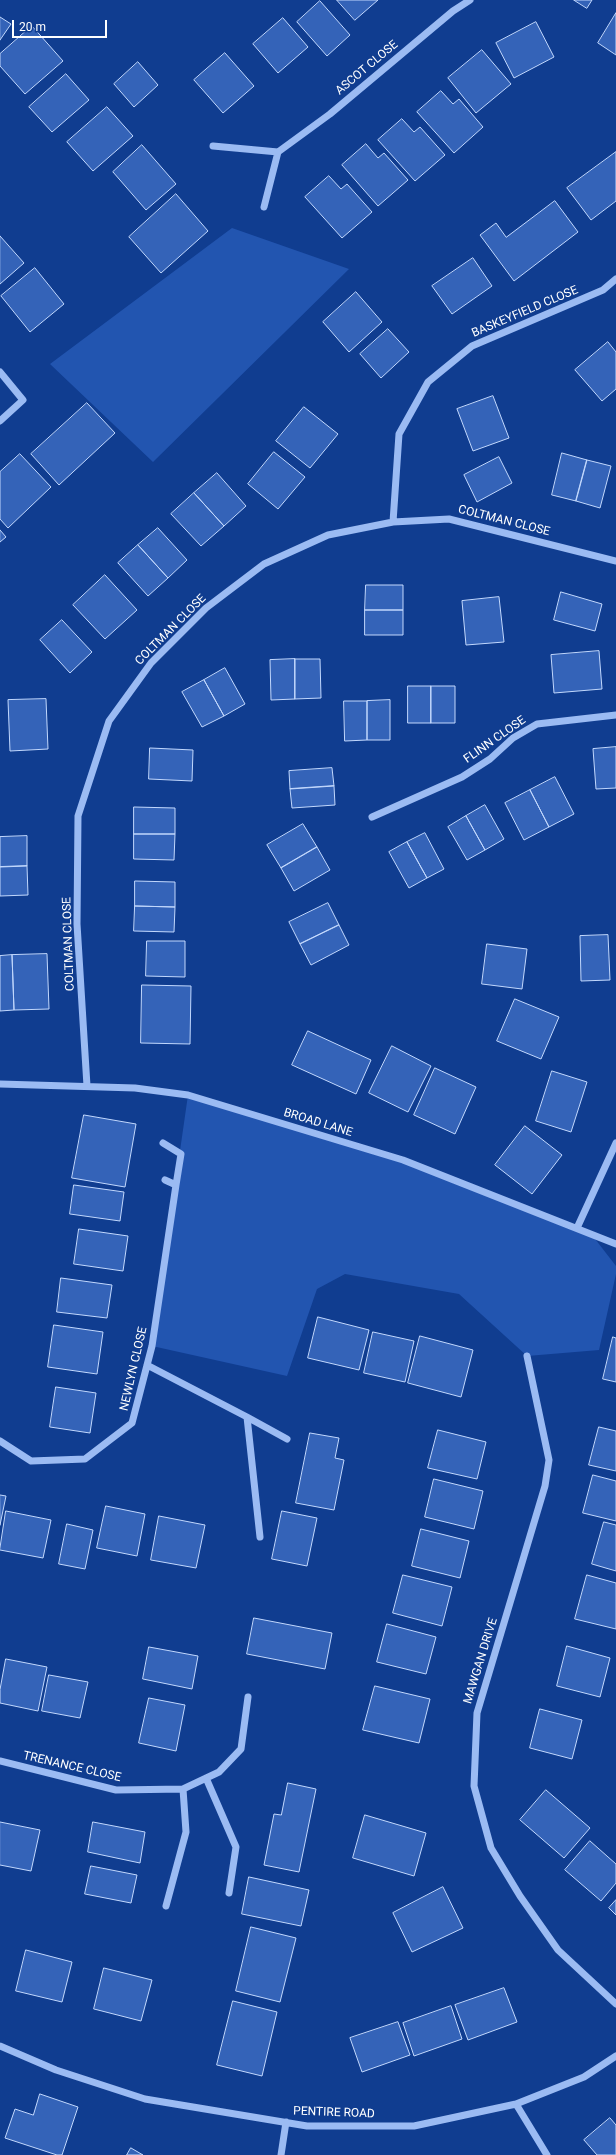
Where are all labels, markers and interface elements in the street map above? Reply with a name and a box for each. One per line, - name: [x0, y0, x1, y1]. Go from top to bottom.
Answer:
- scale bar: [14, 12, 109, 38]
- text: 20 m: [19, 20, 46, 34]
- street label: ASCOT CLOSE: [333, 38, 401, 98]
- street label: BASKEYFIELD CLOSE: [470, 283, 580, 341]
- street label: COLTMAN CLOSE: [457, 503, 551, 539]
- street label: COLTMAN CLOSE: [133, 592, 209, 668]
- street label: FLINN CLOSE: [461, 713, 529, 767]
- street label: COLTMAN CLOSE: [60, 897, 78, 991]
- street label: BROAD LANE: [282, 1106, 354, 1140]
- street label: NEWLYN CLOSE: [117, 1326, 151, 1412]
- street label: MAWGAN DRIVE: [461, 1616, 501, 1706]
- street label: TRENANCE CLOSE: [22, 1749, 122, 1785]
- street label: PENTIRE ROAD: [293, 2104, 375, 2122]

